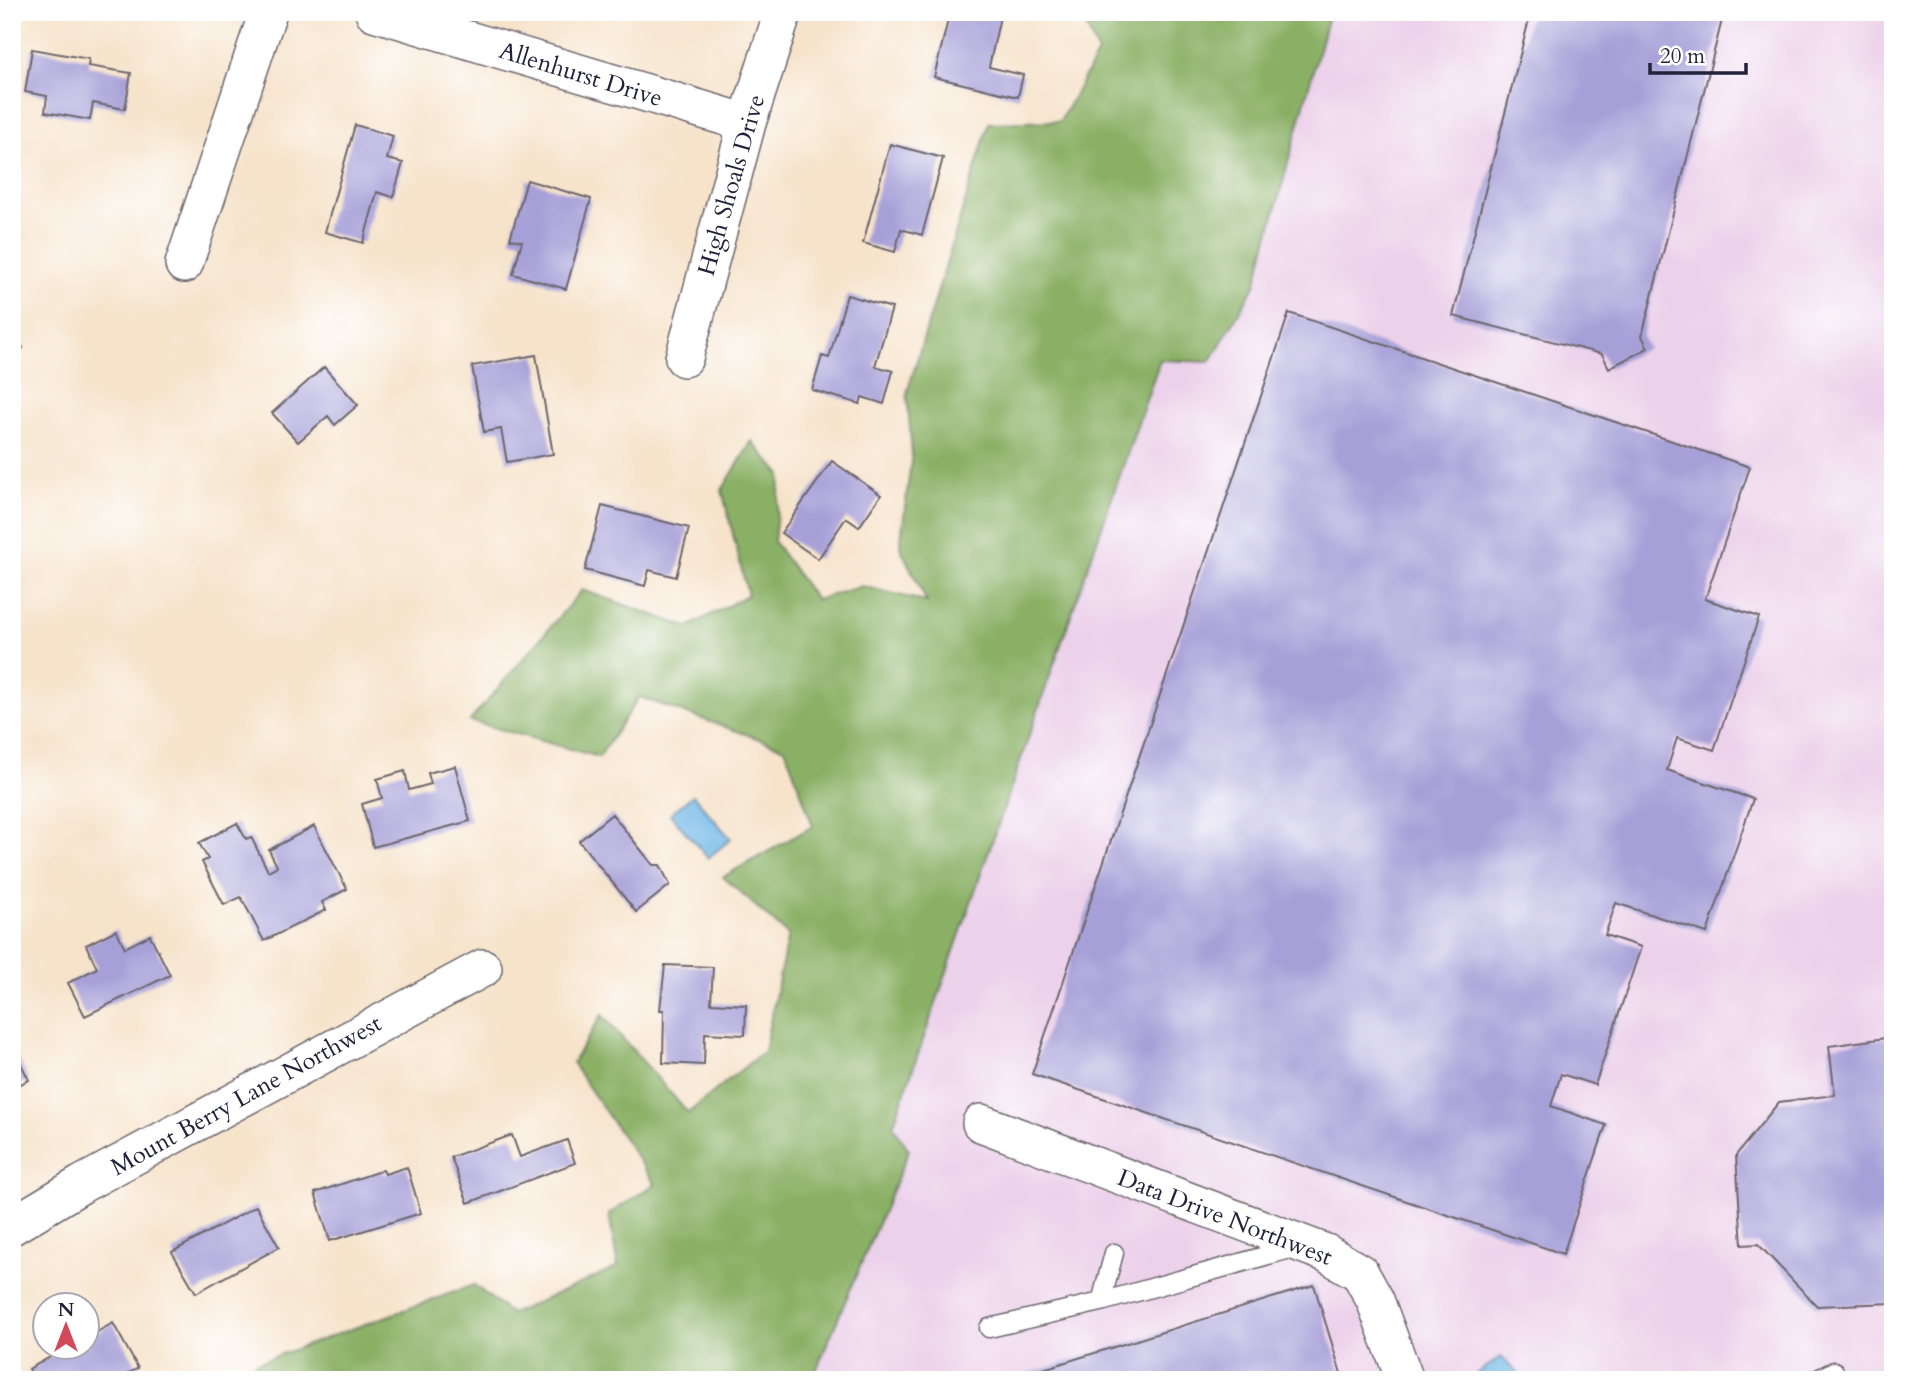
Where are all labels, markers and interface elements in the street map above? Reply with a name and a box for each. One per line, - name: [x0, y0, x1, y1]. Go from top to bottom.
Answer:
- scale bar: [1650, 32, 1746, 76]
- street label: Allenhurst Drive: [495, 34, 667, 115]
- text: 20 m: [1660, 42, 1705, 71]
- street label: High Shoals Drive: [690, 91, 773, 280]
- street label: Mount Berry Lane Northwest: [105, 1007, 388, 1184]
- street label: Data Drive Northwest: [1113, 1161, 1337, 1274]
- north arrow: [32, 1290, 102, 1360]
- text: N: [58, 1297, 75, 1323]

